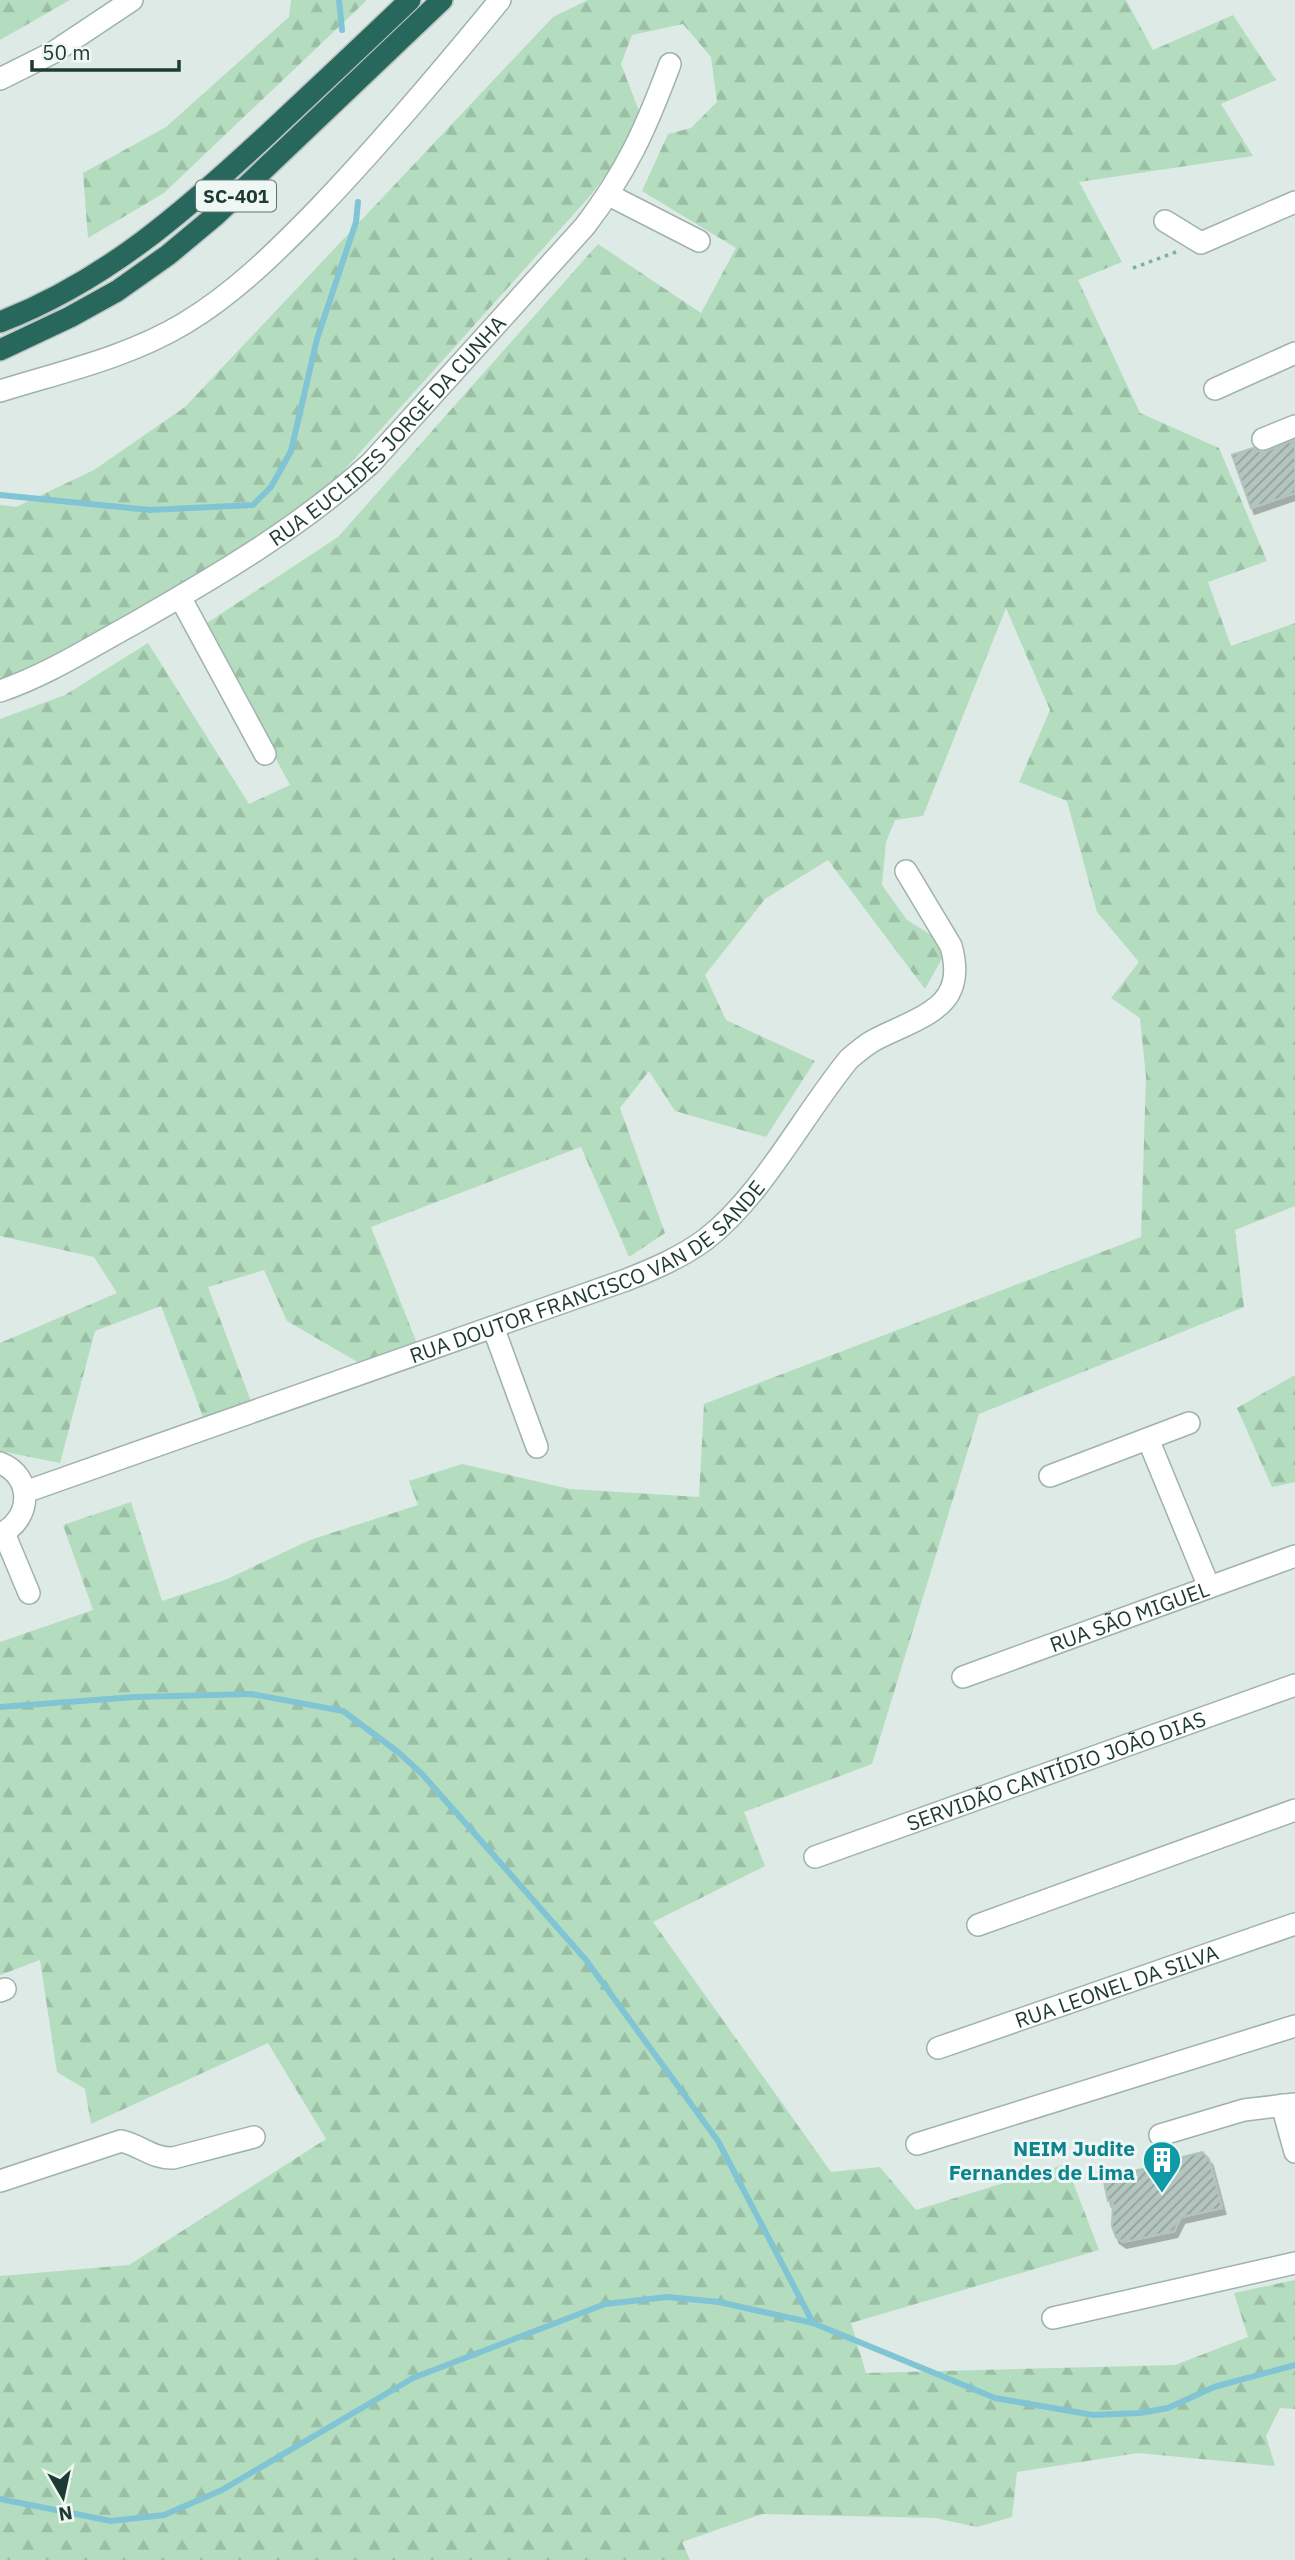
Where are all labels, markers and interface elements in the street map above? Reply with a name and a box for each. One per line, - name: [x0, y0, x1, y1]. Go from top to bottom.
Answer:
- scale bar: [32, 28, 178, 72]
- text: 50 m: [42, 38, 91, 66]
- road number: SC-401: [196, 180, 276, 212]
- street label: RUA EUCLIDES JORGE DA CUNHA: [263, 309, 512, 552]
- street label: RUA DOUTOR FRANCISCO VAN DE SANDE: [406, 1174, 771, 1369]
- street label: RUA SÃO MIGUEL: [1046, 1574, 1213, 1658]
- street label: SERVIDÃO CANTÍDIO JOÃO DIAS: [903, 1704, 1209, 1837]
- street label: RUA LEONEL DA SILVA: [1011, 1938, 1222, 2034]
- place label: NEIM Judite Fernandes de Lima: [949, 2134, 1135, 2186]
- building icon: NEIM Judite Fernandes de Lima: [1141, 2139, 1183, 2194]
- north arrow: [28, 2462, 98, 2532]
- text: N: [57, 2501, 74, 2527]

